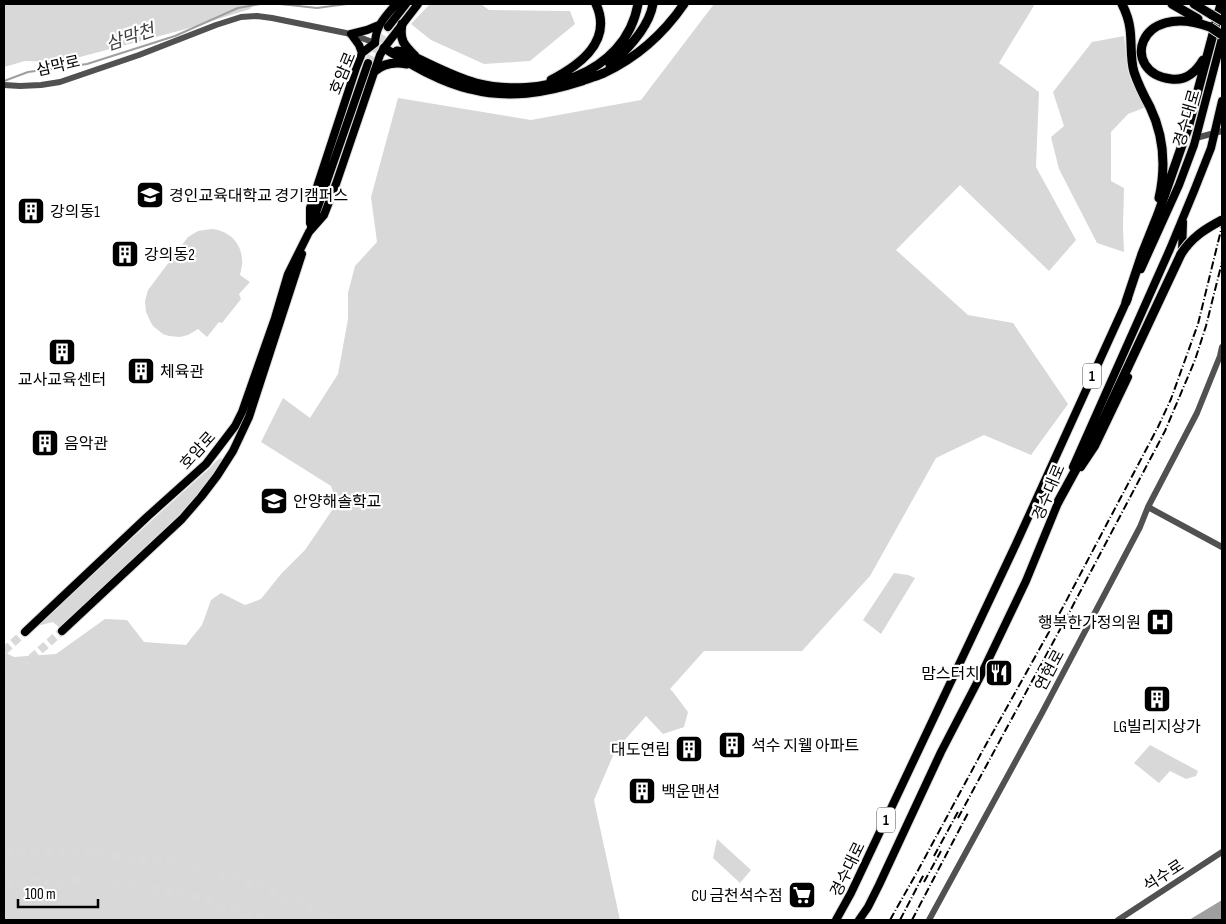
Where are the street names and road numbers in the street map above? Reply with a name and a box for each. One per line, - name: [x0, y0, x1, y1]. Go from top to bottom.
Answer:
- street label: 호암로: [326, 49, 361, 98]
- street label: 삼막로: [35, 52, 82, 81]
- street label: 경수대로: [1170, 87, 1205, 149]
- road number: 1: [1083, 364, 1101, 388]
- street label: 호암로: [176, 428, 220, 474]
- street label: 경수대로: [1029, 462, 1070, 523]
- street label: 연현로: [1032, 647, 1069, 695]
- road number: 1: [877, 808, 895, 832]
- street label: 경수대로: [827, 839, 870, 900]
- street label: 석수로: [1140, 856, 1188, 896]

